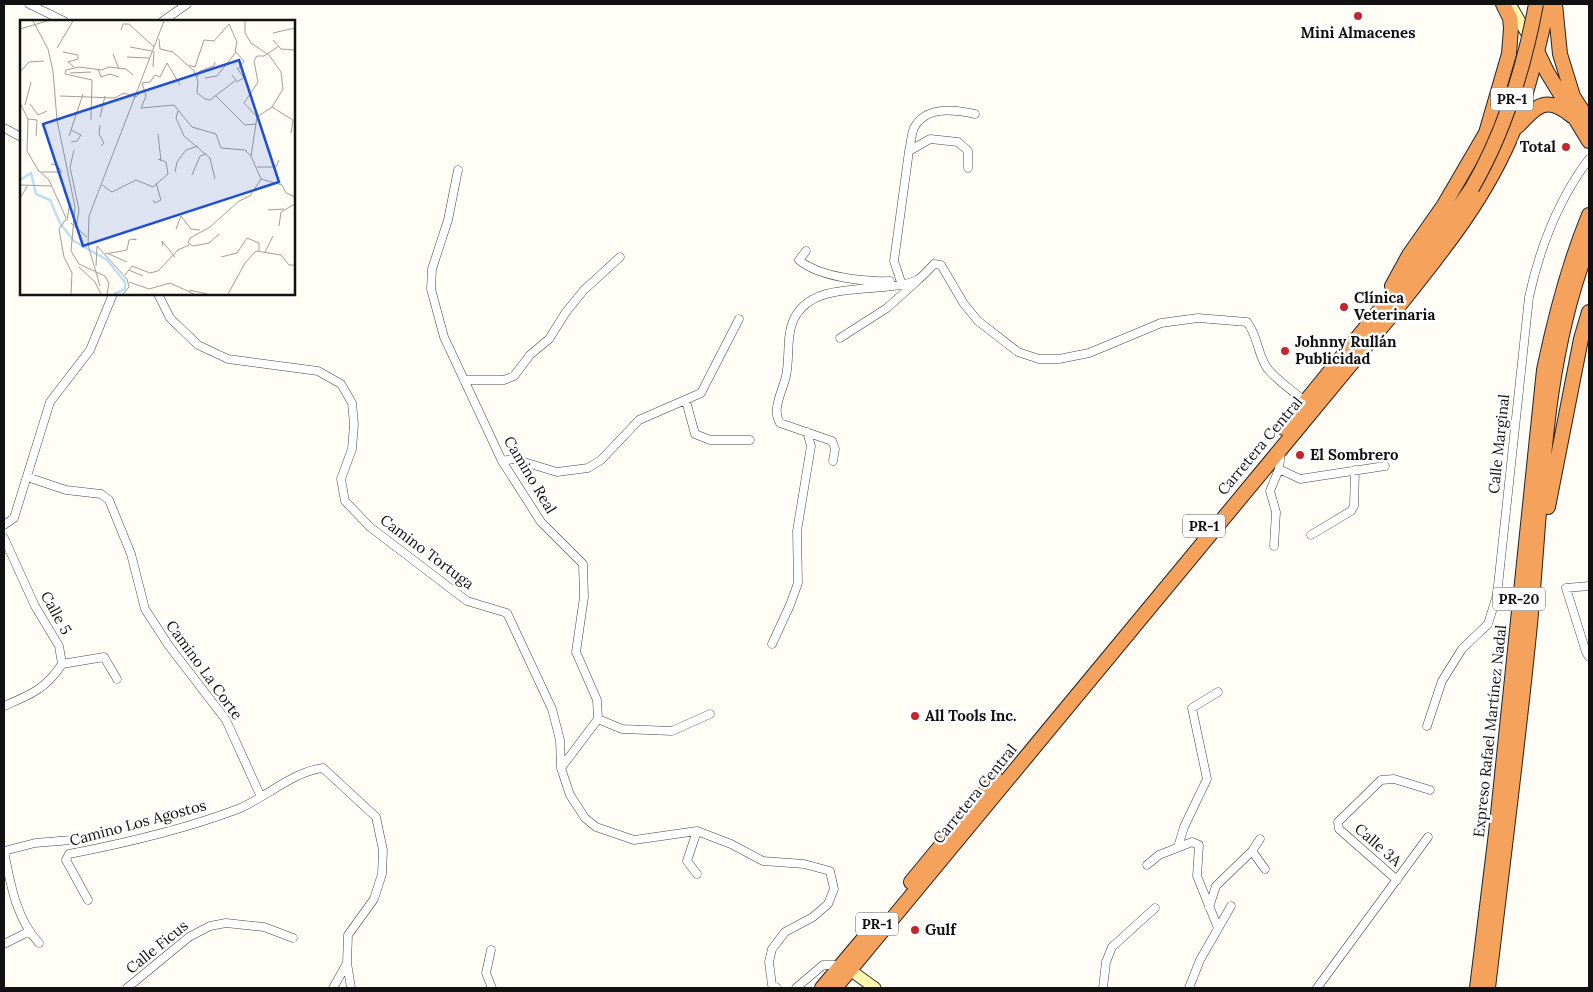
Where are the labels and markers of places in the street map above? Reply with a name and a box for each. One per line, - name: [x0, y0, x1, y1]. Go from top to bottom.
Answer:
- marker: Mini Almacenes: [1352, 10, 1364, 22]
- place label: Mini Almacenes: [1301, 23, 1415, 42]
- place label: Total: [1520, 137, 1556, 156]
- marker: Total: [1560, 141, 1572, 153]
- place label: Clínica Veterinaria: [1354, 288, 1435, 324]
- marker: Clínica Veterinaria: [1338, 301, 1350, 313]
- place label: Johnny Rullán Publicidad: [1295, 332, 1397, 368]
- marker: Johnny Rullán Publicidad: [1279, 345, 1291, 357]
- place label: El Sombrero: [1310, 445, 1399, 464]
- marker: El Sombrero: [1294, 449, 1306, 461]
- place label: All Tools Inc.: [925, 706, 1017, 725]
- marker: All Tools Inc.: [909, 710, 921, 722]
- place label: Gulf: [925, 920, 957, 939]
- marker: Gulf: [909, 924, 921, 936]

